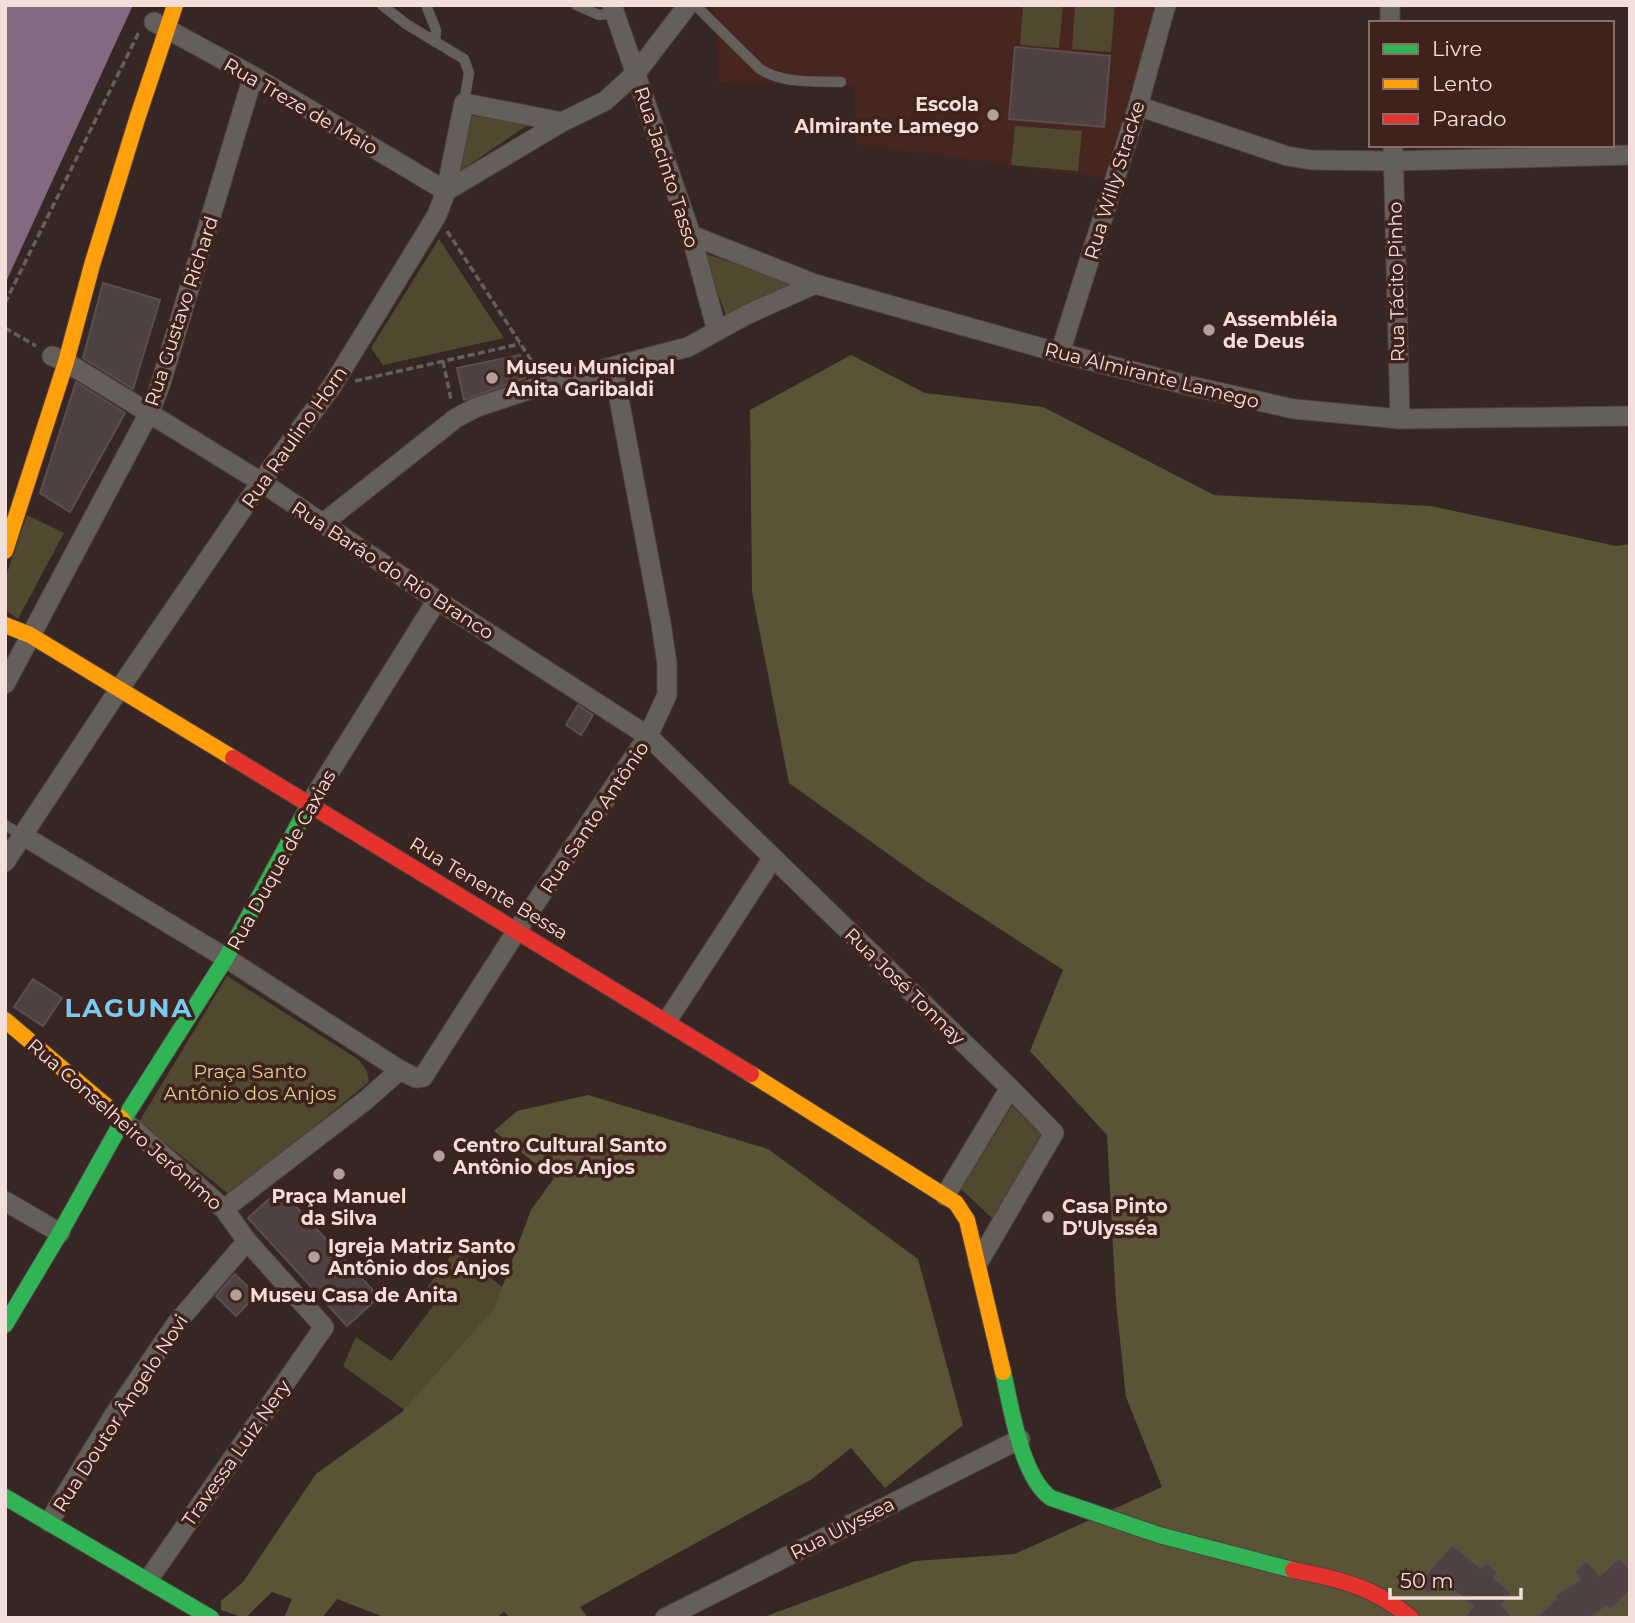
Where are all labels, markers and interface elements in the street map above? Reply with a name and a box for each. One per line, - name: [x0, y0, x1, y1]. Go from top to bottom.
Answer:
- legend: [1369, 21, 1614, 147]
- text: Livre: [1432, 36, 1482, 61]
- street label: Rua Treze de Maio: [220, 53, 382, 160]
- text: Lento: [1432, 71, 1492, 96]
- street label: Rua Jacinto Tasso: [630, 84, 703, 251]
- place label: Escola Almirante Lamego: [793, 93, 979, 138]
- street label: Rua Willy Stracke: [1079, 98, 1150, 262]
- text: Parado: [1432, 106, 1507, 131]
- marker: Escola Almirante Lamego: [985, 107, 1001, 123]
- street label: Rua Tácito Pinho: [1384, 202, 1409, 362]
- street label: Rua Gustavo Richard: [140, 213, 223, 409]
- place label: Assembléia de Deus: [1222, 308, 1338, 353]
- marker: Assembléia de Deus: [1201, 322, 1217, 338]
- street label: Rua Almirante Lamego: [1042, 338, 1262, 413]
- place label: Museu Municipal Anita Garibaldi: [505, 356, 675, 401]
- street label: Rua Raulino Horn: [237, 362, 352, 513]
- marker: Museu Municipal Anita Garibaldi: [484, 370, 500, 386]
- street label: Rua Barão do Rio Branco: [287, 496, 498, 644]
- street label: Rua Santo Antônio: [535, 737, 654, 898]
- street label: Rua Duque de Caxias: [222, 766, 341, 955]
- street label: Rua Tenente Bessa: [405, 832, 572, 945]
- street label: Rua José Tonnay: [840, 923, 970, 1050]
- district label: LAGUNA: [65, 992, 193, 1024]
- street label: Rua Conselheiro Jerônimo: [23, 1034, 227, 1215]
- park label: Praça Santo Antônio dos Anjos: [164, 1060, 336, 1105]
- place label: Centro Cultural Santo Antônio dos Anjos: [452, 1134, 667, 1179]
- marker: Centro Cultural Santo Antônio dos Anjos: [431, 1148, 447, 1164]
- marker: Praça Manuel da Silva: [331, 1166, 347, 1182]
- place label: Praça Manuel da Silva: [271, 1185, 407, 1230]
- place label: Casa Pinto D’Ulysséa: [1062, 1195, 1168, 1240]
- marker: Casa Pinto D’Ulysséa: [1040, 1209, 1056, 1225]
- place label: Igreja Matriz Santo Antônio dos Anjos: [327, 1235, 515, 1280]
- marker: Igreja Matriz Santo Antônio dos Anjos: [306, 1249, 322, 1265]
- place label: Museu Casa de Anita: [250, 1284, 458, 1307]
- marker: Museu Casa de Anita: [228, 1287, 244, 1303]
- street label: Rua Doutor Ângelo Novi: [48, 1310, 193, 1516]
- street label: Travessa Luiz Nery: [177, 1375, 296, 1531]
- street label: Rua Ulyssea: [786, 1492, 898, 1565]
- scale bar: [1390, 1556, 1521, 1600]
- text: 50 m: [1400, 1568, 1454, 1593]

